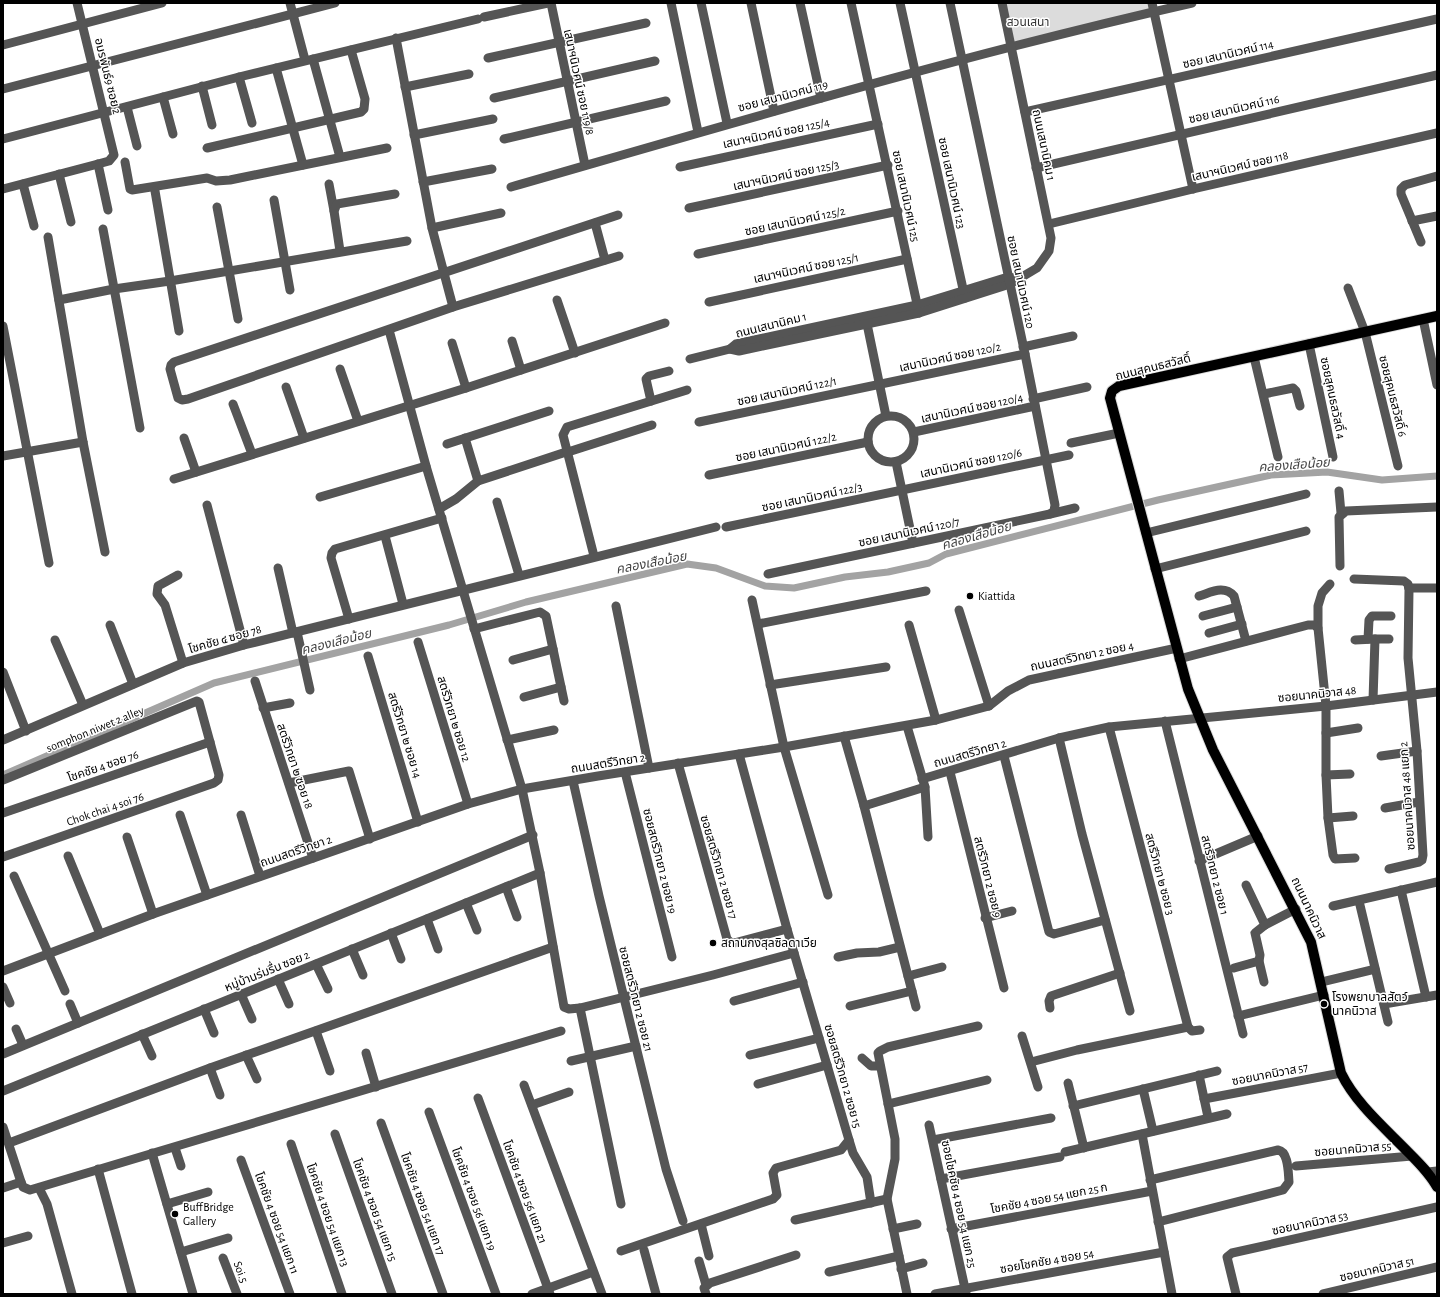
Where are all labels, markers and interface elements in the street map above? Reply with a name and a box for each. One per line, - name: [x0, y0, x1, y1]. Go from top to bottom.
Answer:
- park label: สวนเสนา: [1007, 16, 1049, 28]
- street label: เสนาฯนิเวศน์ ซอย 119/8: [562, 28, 596, 136]
- street label: อมรพันธ์9 ซอย 2: [93, 37, 123, 116]
- street label: ซอย เสนานิเวศน์ 114: [1181, 38, 1275, 70]
- street label: ซอย เสนานิเวศน์ 119: [737, 78, 830, 114]
- street label: ซอย เสนานิเวศน์ 116: [1188, 93, 1281, 125]
- street label: ถนนเสนานิคม 1: [1031, 108, 1057, 182]
- street label: เสนาฯนิเวศน์ ซอย 125/4: [722, 116, 831, 150]
- street label: ซอย เสนานิเวศน์ 123: [936, 136, 968, 230]
- street label: ซอย เสนานิเวศน์ 125: [890, 149, 922, 243]
- street label: เสนาฯนิเวศน์ ซอย 118: [1190, 149, 1290, 183]
- street label: เสนาฯนิเวศน์ ซอย 125/3: [732, 158, 840, 192]
- street label: ซอย เสนานิเวศน์ 125/2: [744, 204, 847, 237]
- street label: ซอย เสนานิเวศน์ 120: [1005, 234, 1037, 330]
- street label: เสนาฯนิเวศน์ ซอย 125/1: [752, 251, 860, 285]
- street label: ถนนเสนานิคม 1: [734, 310, 808, 340]
- street label: เสนานิเวศน์ ซอย 120/2: [898, 340, 1002, 374]
- street label: ถนนสุคนธสวัสดิ์: [1114, 351, 1192, 383]
- street label: ซอยสุคนธสวัสดิ์ 6: [1376, 354, 1410, 439]
- street label: ซอยสุคนธสวัสดิ์ 4: [1317, 356, 1349, 441]
- street label: ซอย เสนานิเวศน์ 122/1: [736, 375, 838, 407]
- street label: เสนานิเวศน์ ซอย 120/4: [920, 391, 1024, 425]
- street label: ซอย เสนานิเวศน์ 122/2: [735, 430, 838, 464]
- street label: เสนานิเวศน์ ซอย 120/6: [919, 446, 1023, 480]
- water label: คลองเสือน้อย: [1258, 455, 1332, 474]
- street label: ซอย เสนานิเวศน์ 122/3: [761, 480, 863, 513]
- street label: ซอย เสนานิเวศน์ 120/7: [857, 515, 961, 549]
- water label: คลองเสือน้อย: [940, 519, 1014, 553]
- water label: คลองเสือน้อย: [615, 549, 689, 577]
- place label: Kiattida: [978, 590, 1016, 602]
- marker: Kiattida: [965, 591, 975, 601]
- street label: โชคชัย ๔ ซอย 78: [187, 623, 263, 655]
- water label: คลองเสือน้อย: [300, 626, 374, 657]
- street label: ถนนสตรีวิทยา 2 ซอย 4: [1029, 639, 1135, 673]
- street label: สตรีวิทยา ๒ ซอย 12: [435, 675, 473, 764]
- street label: ซอยนาคนิวาส 48: [1277, 684, 1357, 704]
- street label: สตรีวิทยา ๒ ซอย 14: [386, 690, 424, 780]
- street label: somphon niwet 2 alley: [45, 704, 146, 755]
- street label: สตรีวิทยา ๒ ซอย 18: [275, 722, 315, 810]
- street label: ถนนสตรีวิทยา 2: [932, 737, 1008, 769]
- street label: ซอยนาคนิวาส 48 แยก 2: [1397, 741, 1417, 851]
- street label: โชคชัย 4 ซอย 76: [66, 748, 140, 784]
- street label: ถนนสตรีวิทยา 2: [570, 751, 646, 775]
- street label: Chok chai 4 soi 76: [65, 790, 145, 828]
- street label: ซอยสตรีวิทยา 2 ซอย 19: [641, 807, 679, 915]
- street label: ซอยสตรีวิทยา 2 ซอย 17: [698, 814, 740, 920]
- street label: สตรีวิทยา ๒ ซอย 3: [1143, 832, 1177, 916]
- street label: ถนนสตรีวิทยา 2: [259, 833, 334, 869]
- street label: สตรีวิทยา 2 ซอย 1: [1199, 834, 1231, 916]
- street label: สตรีวิทยา 2 ซอย 9: [972, 835, 1004, 919]
- street label: ถนนนาคนิวาส: [1290, 875, 1329, 941]
- place label: สถานกงสุลซิลดาเวีย: [721, 937, 817, 950]
- marker: สถานกงสุลซิลดาเวีย: [708, 938, 718, 948]
- street label: ซอยสตรีวิทยา 2 ซอย 21: [617, 945, 655, 1053]
- street label: หมู่บ้านร่มรื่น ซอย 2: [222, 946, 312, 994]
- place label: โรงพยาบาลสัตว์ นาคนิวาส: [1332, 991, 1408, 1017]
- marker: โรงพยาบาลสัตว์ นาคนิวาส: [1319, 999, 1329, 1009]
- street label: ซอยสตรีวิทยา 2 ซอย 15: [822, 1023, 864, 1129]
- street label: ซอยนาคนิวาส 57: [1231, 1061, 1309, 1087]
- street label: โชคชัย 4 ซอย 56 แยก 21: [501, 1139, 549, 1245]
- street label: ซอยโชคชัย 4 ซอย 54 แยก 25: [940, 1139, 978, 1269]
- street label: ซอยนาคนิวาส 55: [1314, 1140, 1392, 1158]
- street label: โชคชัย 4 ซอย 56 แยก 19: [450, 1146, 498, 1253]
- street label: โชคชัย 4 ซอย 54 แยก 17: [399, 1151, 447, 1257]
- street label: โชคชัย 4 ซอย 54 แยก 15: [351, 1157, 399, 1263]
- street label: โชคชัย 4 ซอย 54 แยก 13: [305, 1162, 351, 1268]
- street label: โชคชัย 4 ซอย 54 แยก 11: [253, 1170, 301, 1276]
- street label: โชคชัย 4 ซอย 54 แยก 25 ก: [990, 1181, 1108, 1215]
- place label: BuffBridge Gallery: [183, 1201, 234, 1228]
- marker: BuffBridge Gallery: [170, 1209, 180, 1219]
- street label: ซอยนาคนิวาส 53: [1271, 1209, 1349, 1237]
- street label: ซอยโชคชัย 4 ซอย 54: [999, 1247, 1095, 1275]
- street label: ซอยนาคนิวาส 51: [1338, 1255, 1416, 1283]
- street label: Soi.5: [232, 1260, 250, 1284]

